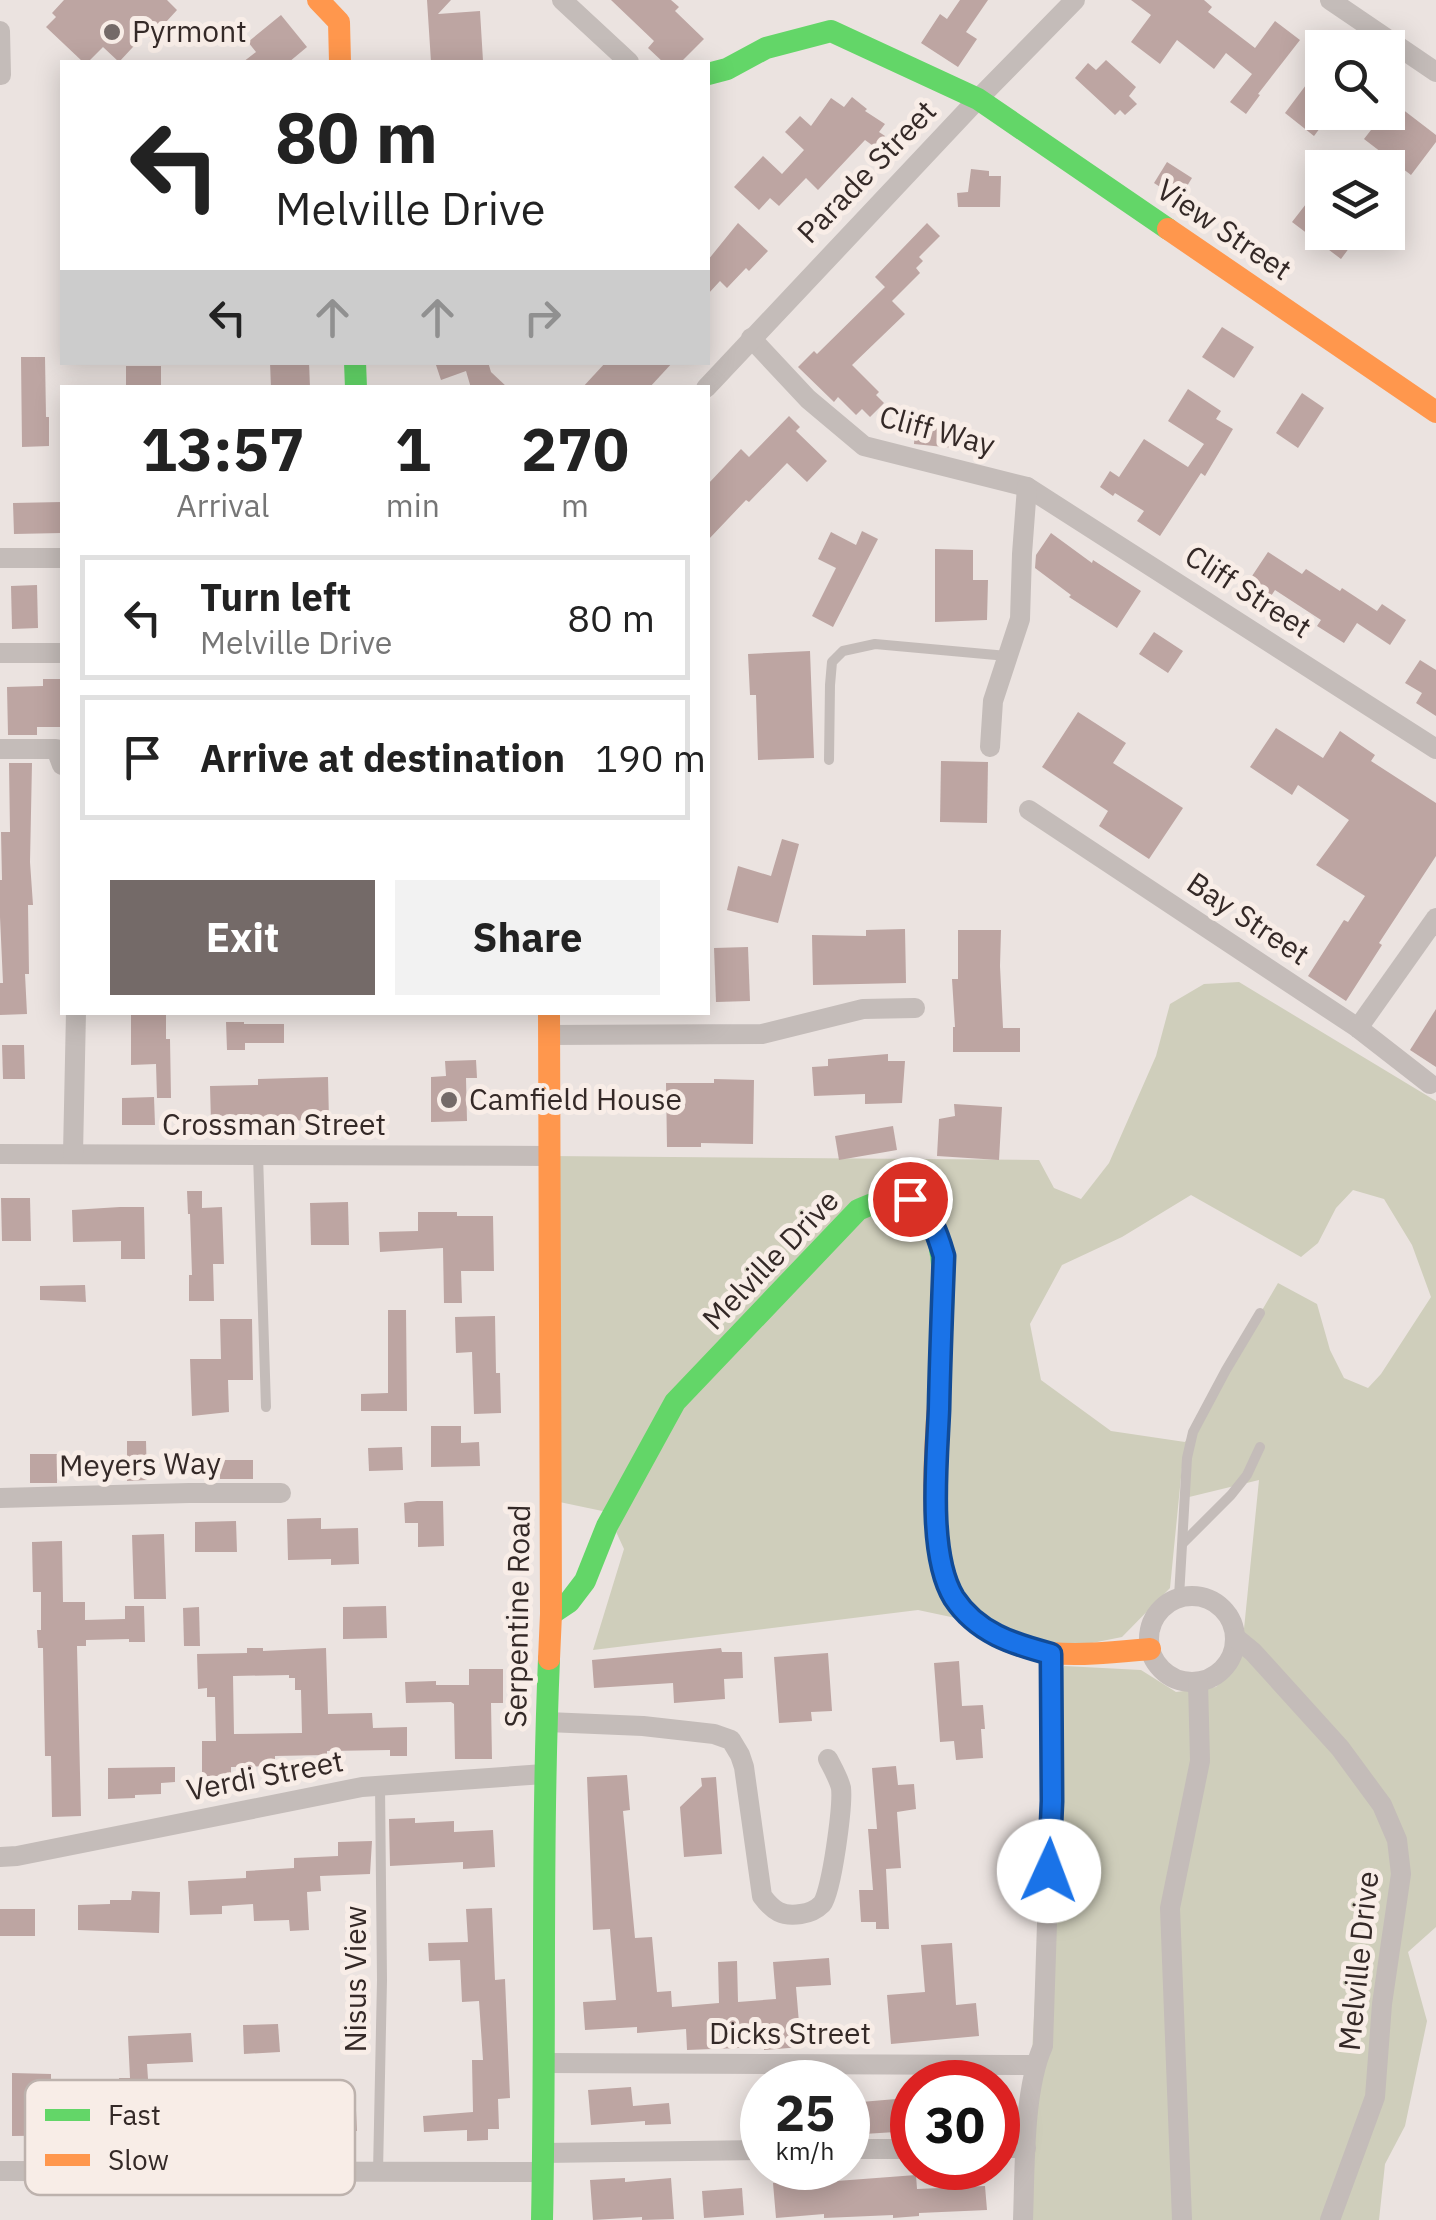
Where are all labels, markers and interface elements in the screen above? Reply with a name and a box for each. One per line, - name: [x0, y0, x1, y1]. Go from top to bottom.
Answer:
- place label: Pyrmont: [132, 11, 247, 50]
- marker: Pyrmont: [101, 21, 123, 43]
- map controls: [1305, 30, 1405, 250]
- button: search: [1305, 30, 1405, 130]
- text: 80 m: [275, 91, 438, 182]
- street label: Parade Street: [788, 91, 944, 251]
- icon: left: [110, 100, 240, 230]
- button: layers: [1305, 150, 1405, 250]
- street label: View Street: [1150, 169, 1300, 288]
- text: Melville Drive: [275, 179, 545, 237]
- icon: left: [200, 290, 255, 345]
- icon: ahead: [305, 290, 360, 345]
- icon: ahead: [410, 290, 465, 345]
- icon: right: [515, 290, 570, 345]
- street label: Cliff Way: [875, 395, 999, 464]
- text: 13:57: [141, 409, 305, 488]
- text: 1: [395, 409, 431, 488]
- text: 270: [521, 409, 629, 488]
- text: Arrival: [176, 484, 270, 526]
- text: min: [386, 484, 440, 526]
- text: m: [561, 484, 589, 526]
- street label: Cliff Street: [1178, 535, 1319, 646]
- text: Turn left: [200, 572, 351, 621]
- icon: left: [115, 590, 170, 645]
- text: 80 m: [567, 593, 655, 642]
- text: Melville Drive: [200, 621, 392, 663]
- icon: arrive: [115, 730, 170, 785]
- text: Arrive at destination: [200, 733, 565, 782]
- text: 190 m: [595, 733, 706, 782]
- street label: Bay Street: [1180, 862, 1318, 973]
- button: Exit: [110, 880, 375, 995]
- button: Share: [395, 880, 660, 995]
- place label: Camfield House: [469, 1079, 682, 1118]
- marker: Camfield House: [438, 1089, 460, 1111]
- street label: Crossman Street: [162, 1104, 386, 1143]
- pin: [868, 1157, 953, 1242]
- icon: arrive: [883, 1172, 938, 1227]
- street label: Melville Drive: [693, 1181, 847, 1337]
- street label: Meyers Way: [59, 1443, 221, 1484]
- street label: Serpentine Road: [495, 1504, 538, 1728]
- street label: Verdi Street: [183, 1740, 346, 1809]
- position arrow: [997, 1819, 1101, 1923]
- street label: Melville Drive: [1329, 1869, 1386, 2053]
- street label: Nisus View: [335, 1905, 374, 2053]
- street label: Dicks Street: [709, 2013, 871, 2052]
- speed limit sign: 30: [890, 2060, 1020, 2190]
- legend: [25, 2080, 355, 2195]
- text: 25: [775, 2080, 835, 2145]
- text: Fast: [108, 2096, 161, 2133]
- text: km/h: [776, 2134, 834, 2167]
- text: Slow: [108, 2141, 169, 2178]

